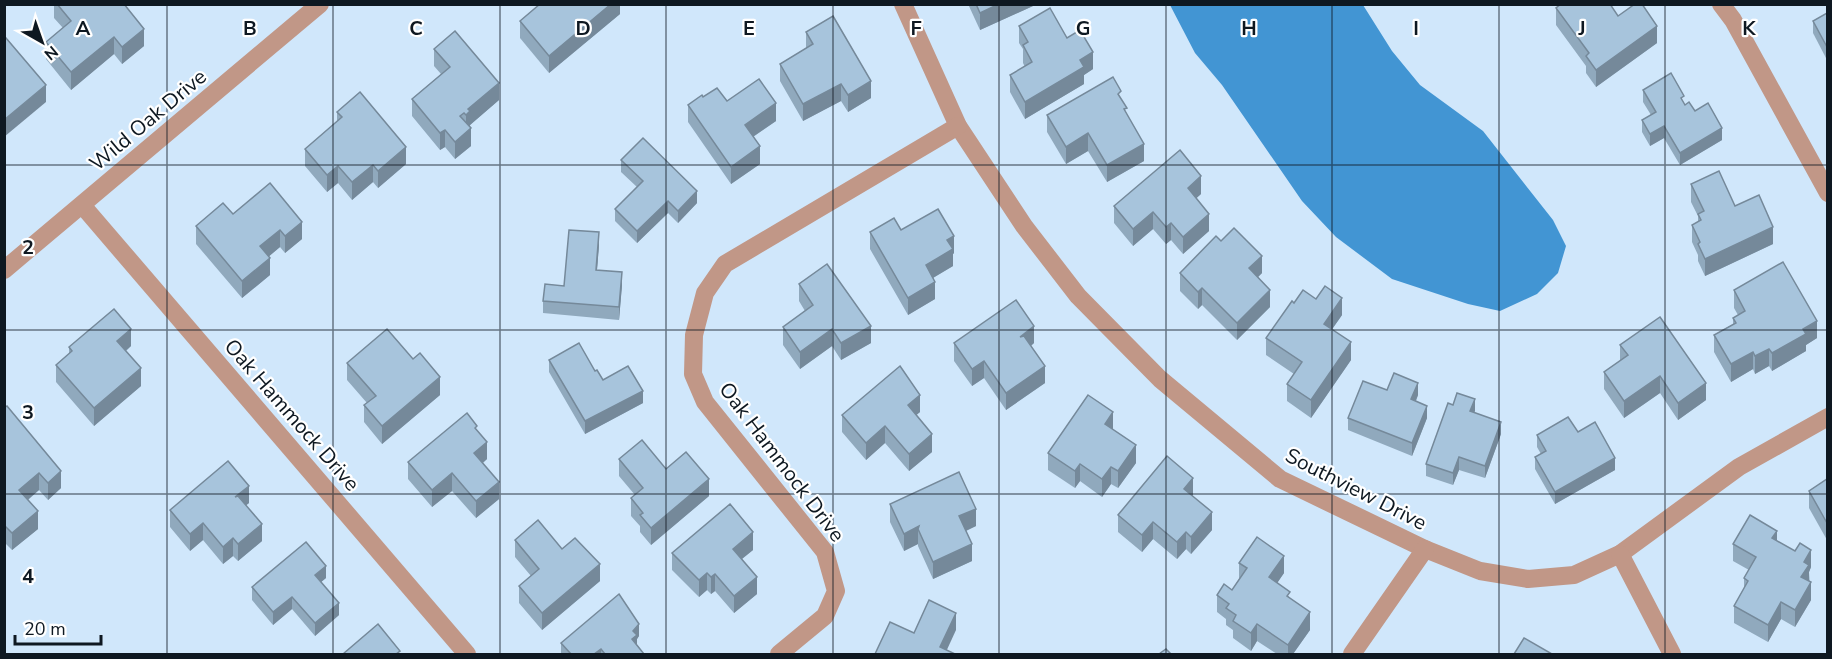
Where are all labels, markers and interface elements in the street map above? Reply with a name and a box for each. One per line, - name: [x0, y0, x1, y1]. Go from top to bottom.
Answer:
- north arrow: [12, 12, 72, 72]
- text: A: [76, 15, 91, 42]
- text: B: [243, 15, 257, 42]
- text: C: [409, 15, 423, 42]
- text: D: [575, 15, 591, 42]
- text: E: [743, 15, 755, 42]
- text: F: [910, 15, 922, 42]
- text: G: [1076, 15, 1090, 42]
- text: H: [1241, 15, 1257, 42]
- text: I: [1413, 15, 1419, 42]
- text: J: [1577, 15, 1586, 42]
- text: K: [1742, 15, 1756, 42]
- text: N: [39, 40, 63, 65]
- street label: Wild Oak Drive: [84, 63, 212, 177]
- text: 2: [22, 234, 34, 261]
- street label: Oak Hammock Drive: [218, 333, 366, 497]
- street label: Oak Hammock Drive: [713, 376, 851, 548]
- text: 3: [22, 399, 34, 426]
- street label: Southview Drive: [1281, 441, 1431, 537]
- text: 4: [22, 563, 34, 590]
- scale bar: [15, 608, 100, 646]
- text: 20 m: [24, 617, 66, 641]

